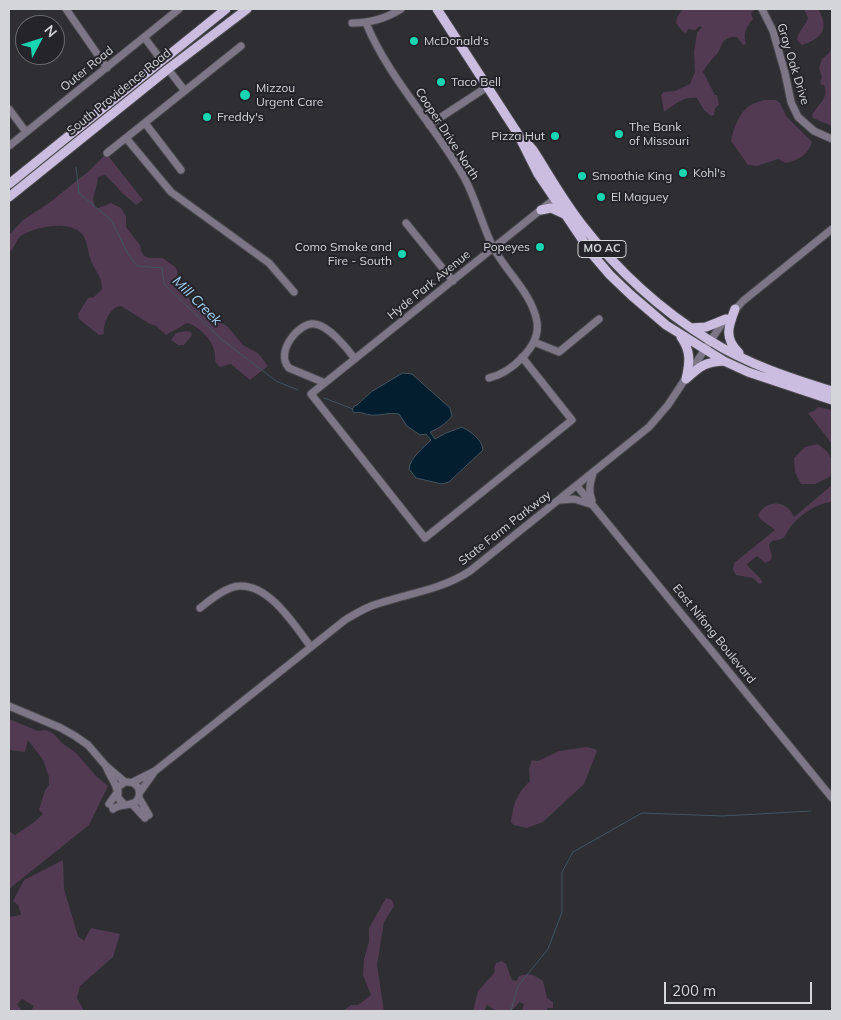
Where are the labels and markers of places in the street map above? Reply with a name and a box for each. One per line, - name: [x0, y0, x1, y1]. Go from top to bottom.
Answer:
- place label: McDonald's: [424, 34, 489, 48]
- marker: McDonald's: [408, 35, 420, 47]
- place label: Taco Bell: [451, 75, 501, 89]
- marker: Taco Bell: [435, 76, 447, 88]
- place label: Mizzou Urgent Care: [256, 81, 323, 109]
- marker: Mizzou Urgent Care: [238, 88, 252, 102]
- place label: Freddy's: [217, 110, 264, 124]
- marker: Freddy's: [201, 111, 213, 123]
- place label: The Bank of Missouri: [629, 120, 689, 148]
- marker: The Bank of Missouri: [613, 128, 625, 140]
- place label: Pizza Hut: [491, 129, 545, 143]
- marker: Pizza Hut: [549, 130, 561, 142]
- place label: Kohl's: [693, 166, 726, 180]
- marker: Kohl's: [677, 167, 689, 179]
- place label: Smoothie King: [592, 169, 672, 183]
- marker: Smoothie King: [576, 170, 588, 182]
- place label: El Maguey: [611, 190, 669, 204]
- marker: El Maguey: [595, 191, 607, 203]
- place label: Como Smoke and Fire - South: [295, 240, 392, 268]
- place label: Popeyes: [483, 240, 530, 254]
- marker: Popeyes: [534, 241, 546, 253]
- marker: Como Smoke and Fire - South: [396, 248, 408, 260]

